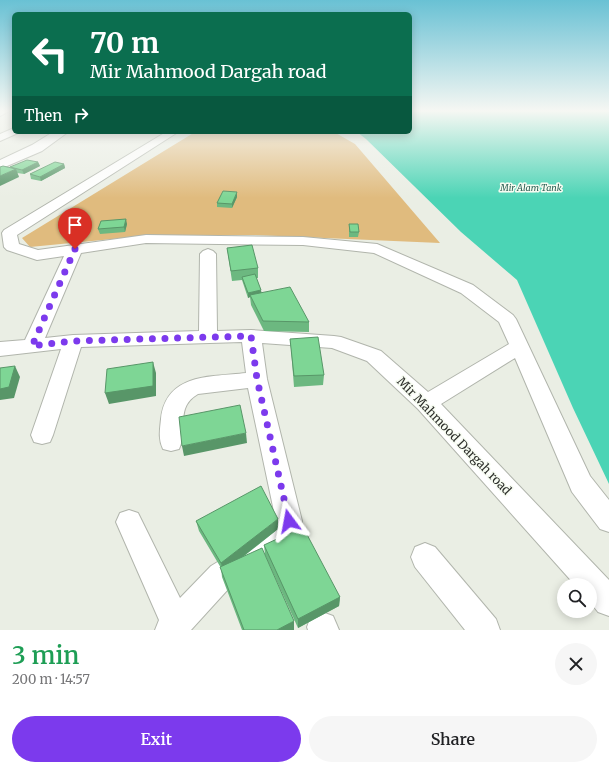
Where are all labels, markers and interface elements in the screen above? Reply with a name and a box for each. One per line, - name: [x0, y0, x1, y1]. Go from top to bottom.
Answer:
- text: 70 m: [90, 25, 159, 61]
- icon: left: [24, 28, 76, 80]
- text: Mir Mahmood Dargah road: [90, 60, 327, 83]
- icon: right: [70, 104, 92, 126]
- text: Then: [24, 106, 62, 125]
- water label: Mir Alam Tank: [499, 182, 562, 193]
- pin: [58, 208, 92, 249]
- icon: arrive: [64, 214, 86, 236]
- street label: Mir Mahmood Dargah road: [394, 374, 515, 498]
- position arrow: [268, 500, 310, 542]
- map controls: [557, 578, 597, 618]
- button: search: [557, 578, 597, 618]
- text: 3 min: [12, 640, 79, 671]
- button: close: [555, 643, 597, 685]
- text: 200 m · 14:57: [12, 671, 90, 688]
- button: Exit: [12, 716, 301, 762]
- button: Share: [309, 716, 597, 762]

